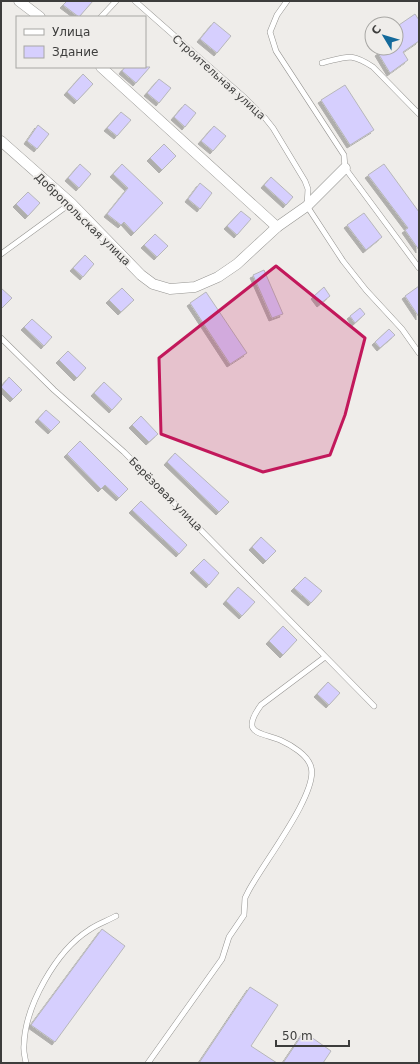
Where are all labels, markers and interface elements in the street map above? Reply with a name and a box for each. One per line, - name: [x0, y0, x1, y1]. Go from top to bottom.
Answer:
- legend: [16, 16, 146, 68]
- north arrow: [364, 16, 404, 56]
- text: С: [369, 23, 384, 37]
- text: Улица: [52, 25, 90, 39]
- street label: Строительная улица: [170, 32, 268, 123]
- text: Здание: [52, 45, 98, 59]
- street label: Добропольская улица: [32, 170, 133, 268]
- street label: Берёзовая улица: [126, 455, 205, 534]
- scale bar: [276, 1022, 349, 1048]
- text: 50 m: [282, 1029, 313, 1043]

